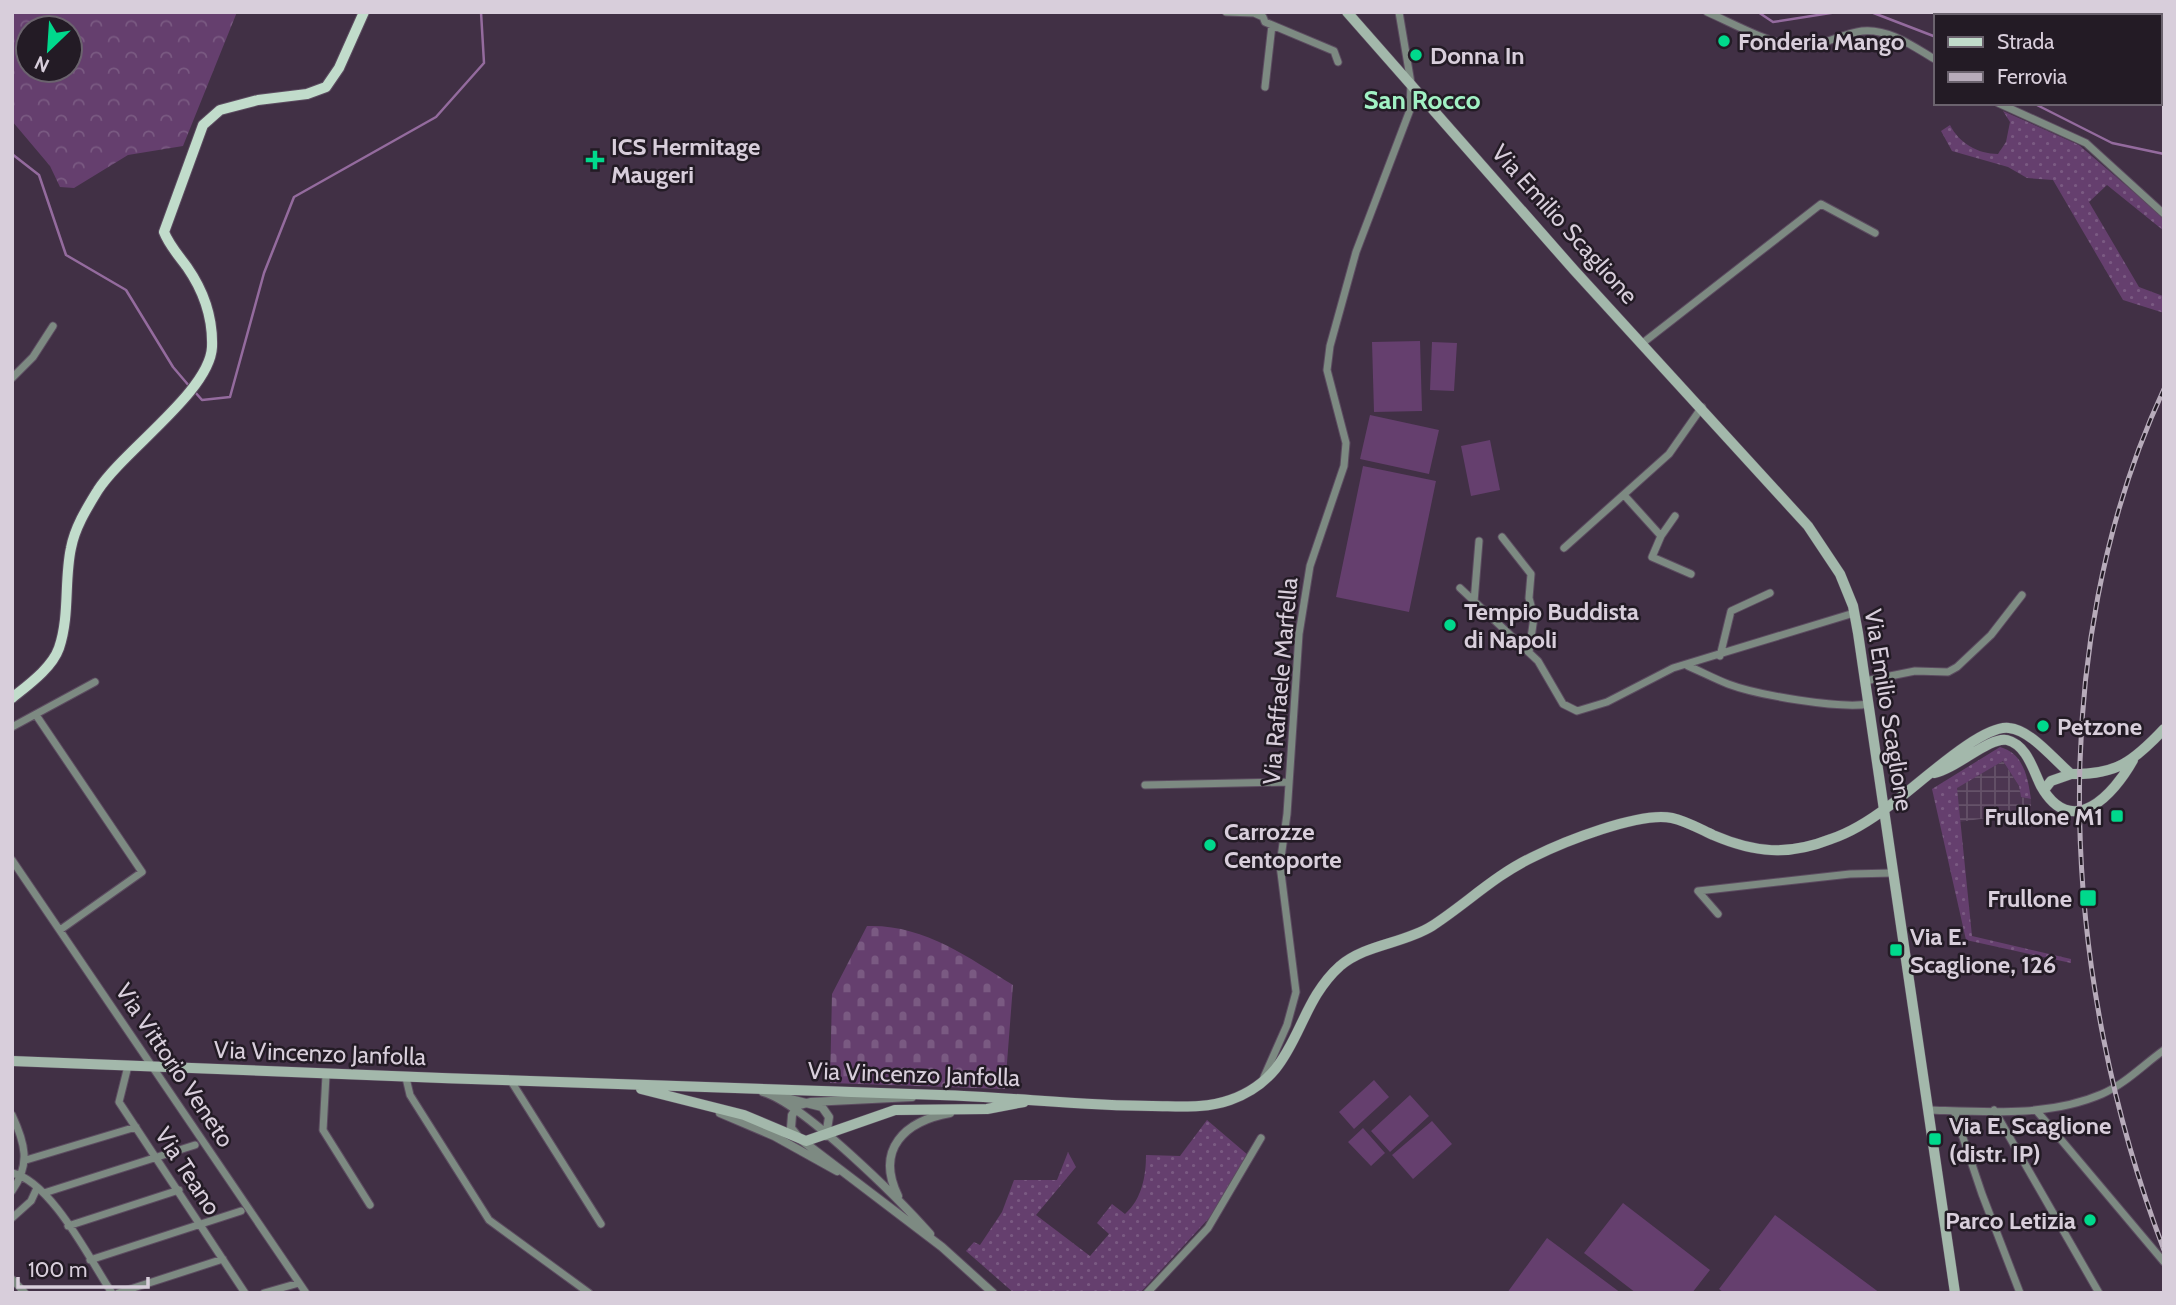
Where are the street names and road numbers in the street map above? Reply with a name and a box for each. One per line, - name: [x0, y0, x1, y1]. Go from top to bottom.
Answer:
- street label: Via Emilio Scaglione: [1486, 138, 1644, 310]
- street label: Via Raffaele Marfella: [1257, 576, 1304, 786]
- street label: Via Emilio Scaglione: [1859, 607, 1919, 813]
- street label: Via Vittorio Veneto: [109, 978, 241, 1152]
- street label: Via Vincenzo Janfolla: [213, 1035, 427, 1071]
- street label: Via Vincenzo Janfolla: [807, 1056, 1021, 1092]
- street label: Via Teano: [149, 1122, 227, 1220]

